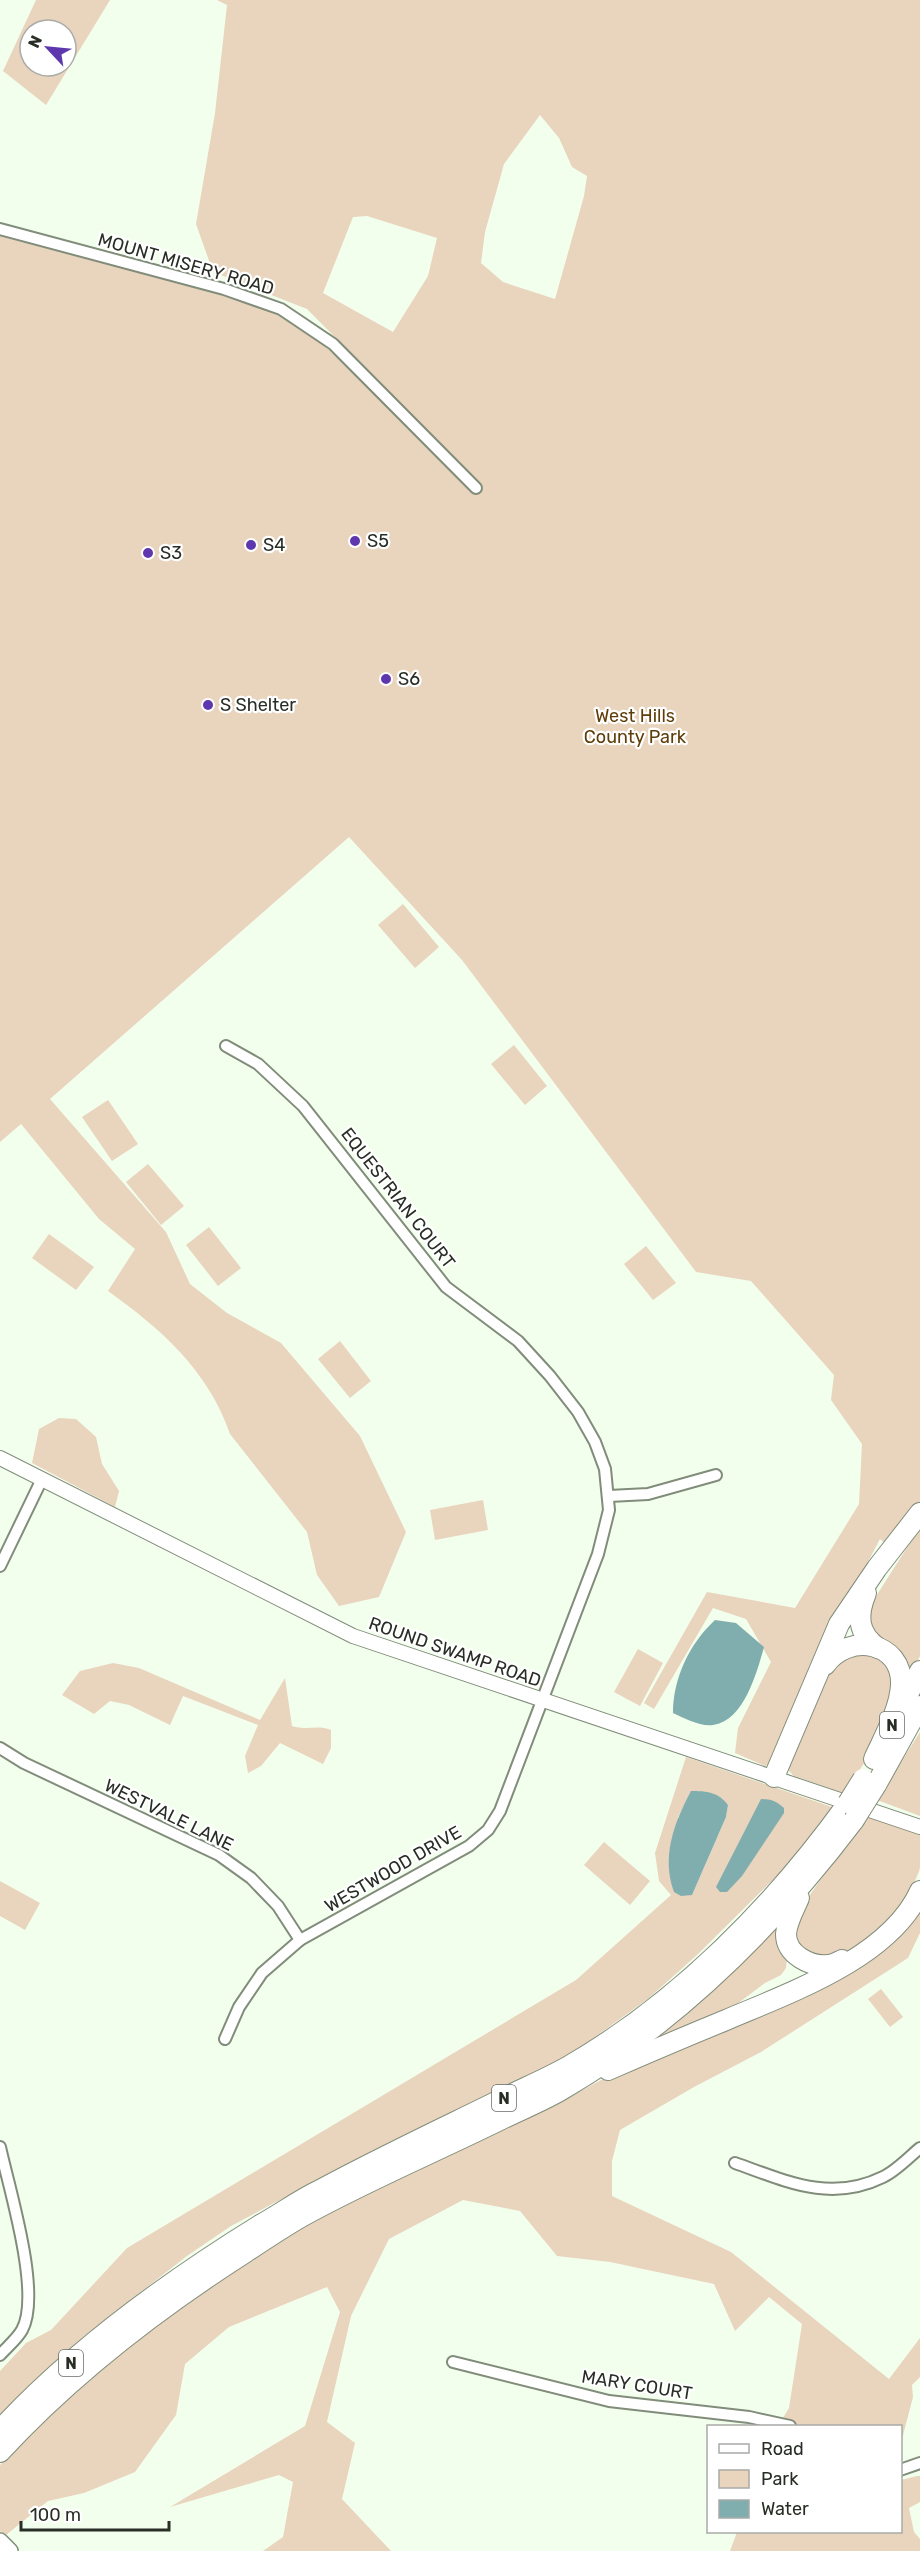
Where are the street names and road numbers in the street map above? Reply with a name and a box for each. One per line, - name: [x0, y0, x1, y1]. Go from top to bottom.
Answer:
- street label: MOUNT MISERY ROAD: [95, 228, 277, 300]
- street label: EQUESTRIAN COURT: [336, 1123, 460, 1273]
- street label: ROUND SWAMP ROAD: [366, 1612, 544, 1692]
- road number: N: [880, 1712, 904, 1738]
- street label: WESTVALE LANE: [101, 1774, 237, 1856]
- street label: WESTWOOD DRIVE: [321, 1821, 465, 1917]
- road number: N: [492, 2085, 516, 2111]
- road number: N: [59, 2350, 83, 2376]
- street label: MARY COURT: [580, 2365, 694, 2405]

